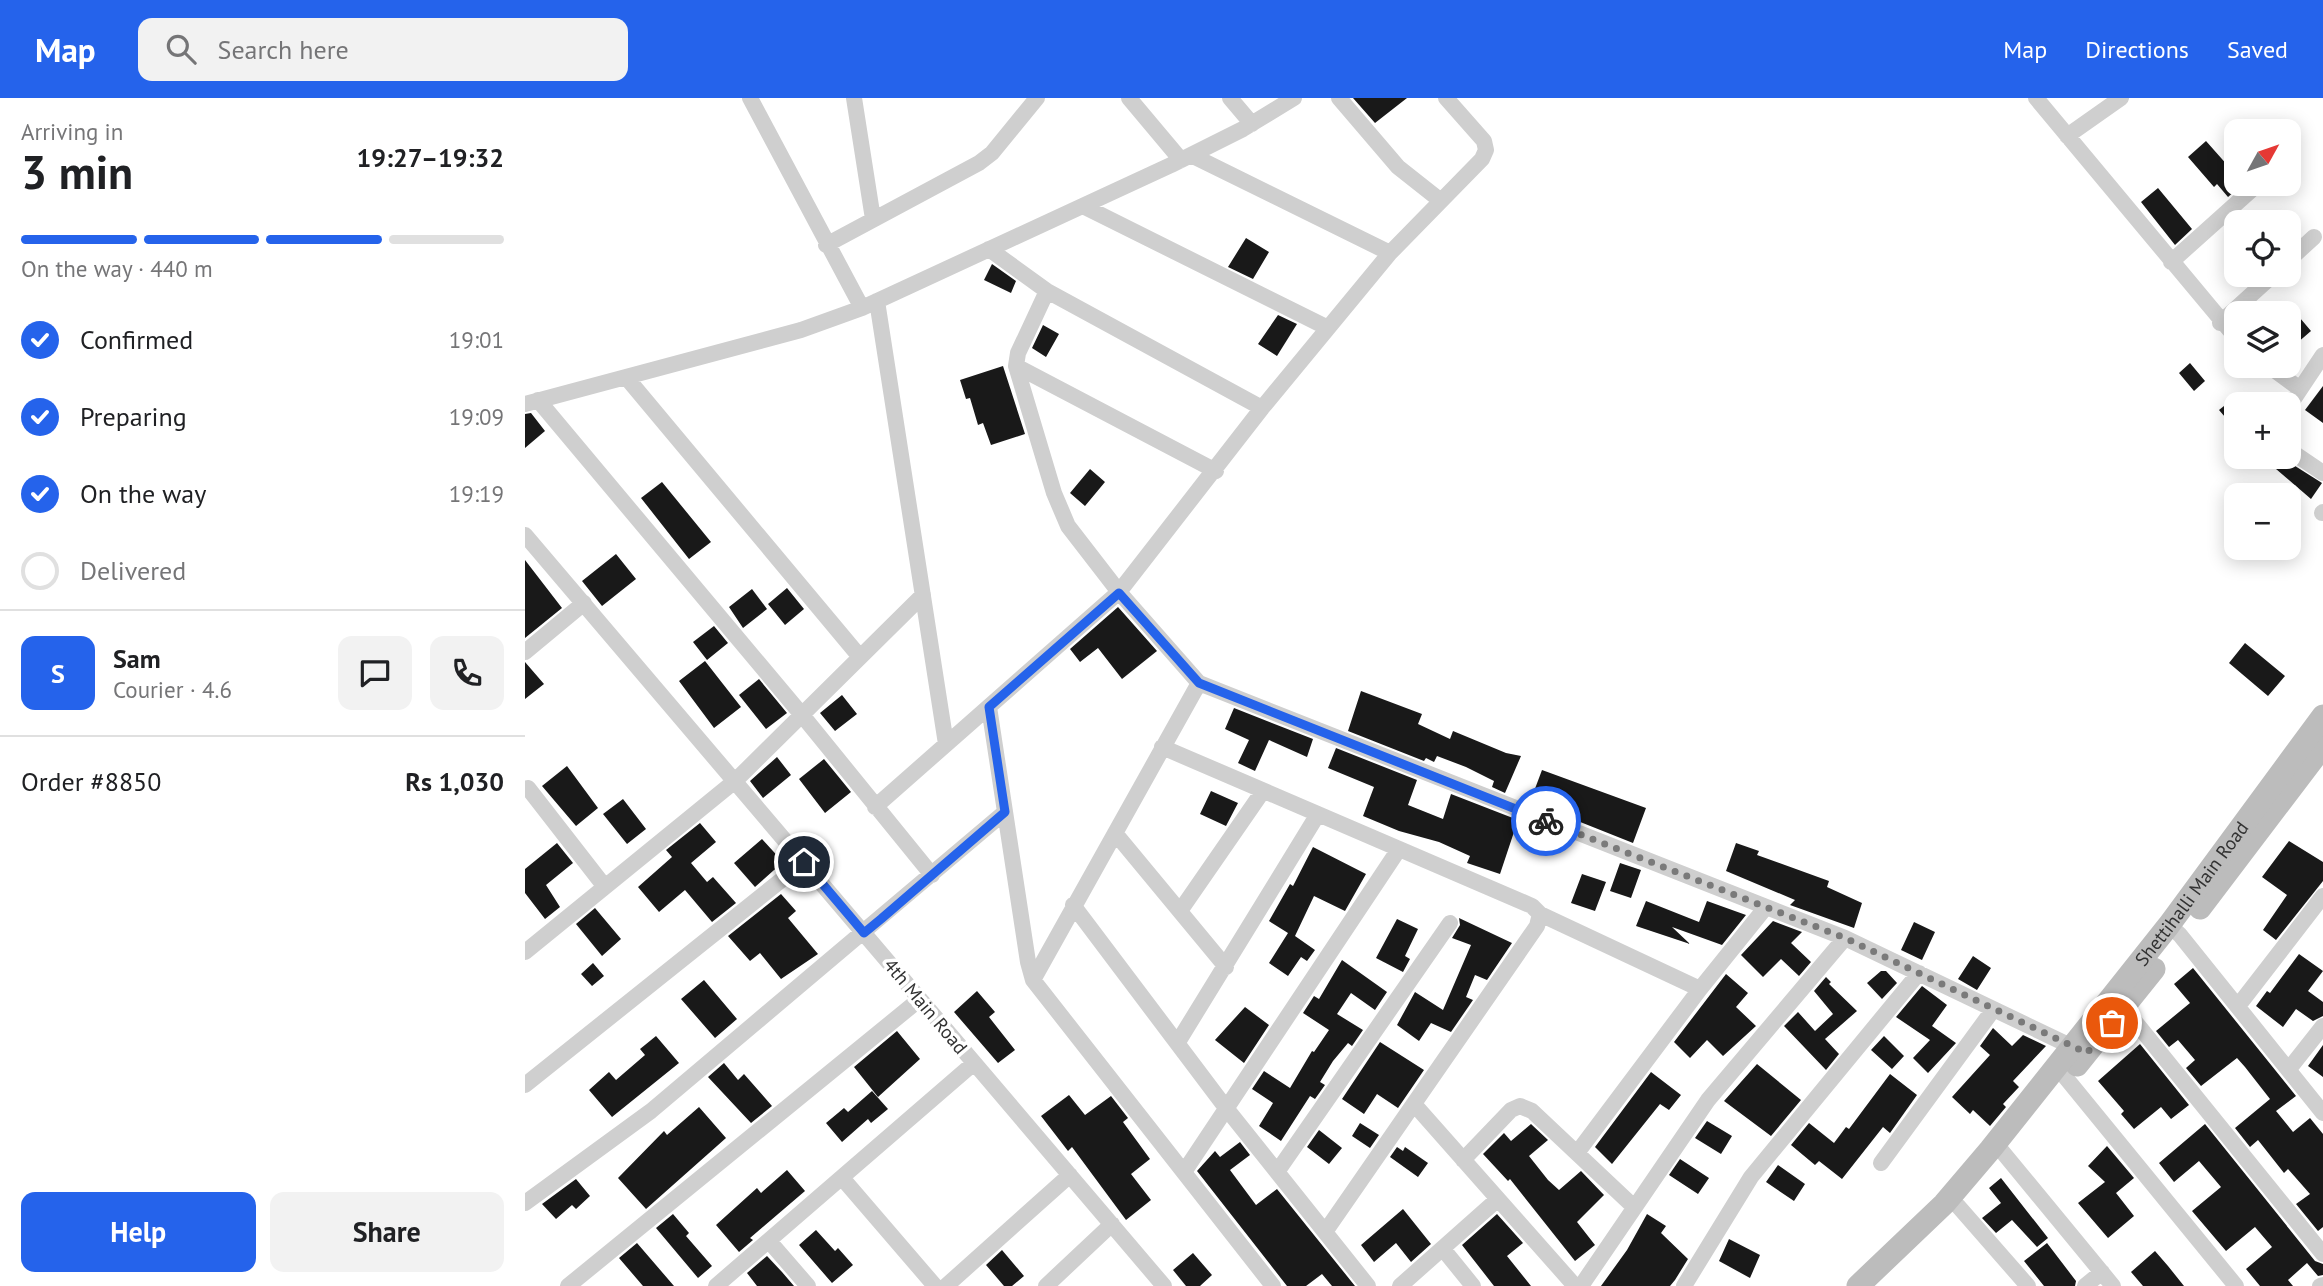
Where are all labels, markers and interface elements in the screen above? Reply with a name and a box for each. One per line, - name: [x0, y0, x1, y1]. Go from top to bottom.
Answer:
- search box: [138, 18, 628, 81]
- text: Map: [35, 28, 96, 71]
- icon: search: [162, 30, 200, 68]
- text: Search here: [218, 33, 349, 66]
- text: Map: [2003, 34, 2047, 65]
- text: Directions: [2085, 34, 2189, 65]
- text: Saved: [2227, 34, 2288, 65]
- text: Arriving in: [21, 117, 123, 146]
- north arrow: [2224, 119, 2301, 196]
- map controls: [2224, 119, 2301, 560]
- text: 19:27–19:32: [357, 141, 504, 174]
- text: 3 min: [21, 142, 133, 202]
- button: locate: [2224, 210, 2301, 287]
- text: On the way · 440 m: [21, 254, 213, 283]
- button: layers: [2224, 301, 2301, 378]
- icon: check: [21, 321, 59, 359]
- text: Confirmed: [80, 323, 193, 356]
- text: 19:01: [449, 325, 504, 354]
- button: +: [2224, 392, 2301, 469]
- icon: check: [21, 398, 59, 436]
- text: Preparing: [80, 400, 187, 433]
- text: 19:09: [449, 402, 504, 431]
- icon: check: [21, 475, 59, 513]
- text: On the way: [80, 477, 206, 510]
- text: 19:19: [449, 479, 504, 508]
- button: −: [2224, 483, 2301, 560]
- text: Delivered: [80, 554, 186, 587]
- button: chat: [338, 636, 412, 710]
- button: phone: [430, 636, 504, 710]
- text: Sam: [113, 642, 161, 675]
- text: S: [51, 657, 65, 690]
- text: Courier · 4.6: [113, 675, 232, 704]
- text: Order #8850: [21, 765, 161, 798]
- text: Rs 1,030: [405, 765, 504, 798]
- courier: [1511, 786, 1581, 856]
- icon: bike: [1527, 802, 1565, 840]
- street label: Shettihalli Main Road: [2129, 816, 2253, 970]
- pin: [774, 832, 834, 892]
- icon: home: [785, 843, 823, 881]
- street label: 4th Main Road: [879, 953, 973, 1059]
- pin: [2082, 993, 2142, 1053]
- icon: bag: [2093, 1004, 2131, 1042]
- button: Help: [21, 1192, 256, 1272]
- button: Share: [270, 1192, 504, 1272]

